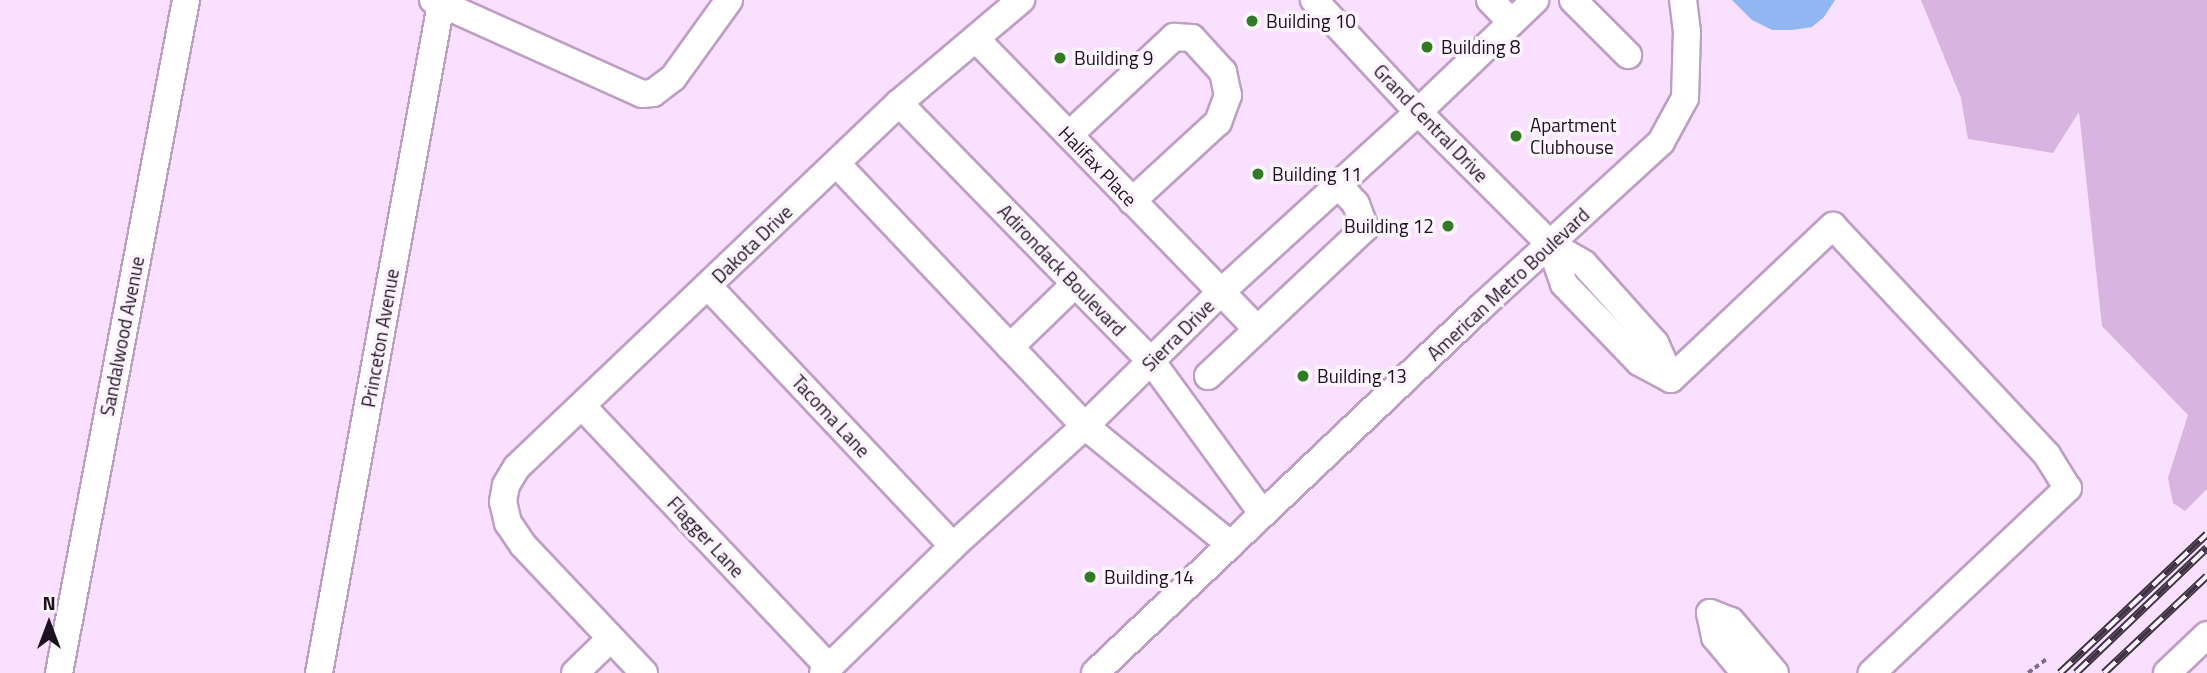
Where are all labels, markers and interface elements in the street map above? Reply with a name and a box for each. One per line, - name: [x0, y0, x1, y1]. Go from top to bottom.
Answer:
- place label: Building 10: [1266, 10, 1356, 32]
- marker: Building 10: [1244, 13, 1260, 29]
- place label: Building 8: [1441, 36, 1520, 58]
- marker: Building 8: [1419, 39, 1435, 55]
- place label: Building 9: [1074, 47, 1153, 69]
- marker: Building 9: [1052, 50, 1068, 66]
- street label: Grand Central Drive: [1369, 59, 1493, 187]
- place label: Apartment Clubhouse: [1530, 114, 1616, 158]
- street label: Halifax Place: [1054, 121, 1142, 211]
- marker: Apartment Clubhouse: [1508, 128, 1524, 144]
- place label: Building 11: [1272, 163, 1362, 185]
- marker: Building 11: [1250, 166, 1266, 182]
- street label: Dakota Drive: [707, 200, 797, 288]
- street label: Adirondack Boulevard: [993, 200, 1131, 340]
- street label: American Metro Boulevard: [1422, 203, 1594, 365]
- place label: Building 12: [1344, 215, 1434, 237]
- marker: Building 12: [1440, 218, 1456, 234]
- street label: Sandalwood Avenue: [95, 254, 149, 418]
- street label: Princeton Avenue: [357, 267, 403, 409]
- street label: Sierra Drive: [1137, 294, 1219, 376]
- place label: Building 13: [1317, 365, 1407, 387]
- marker: Building 13: [1295, 368, 1311, 384]
- street label: Tacoma Lane: [787, 370, 875, 462]
- street label: Flagger Lane: [663, 492, 749, 582]
- place label: Building 14: [1104, 566, 1194, 588]
- marker: Building 14: [1082, 569, 1098, 585]
- text: N: [42, 588, 56, 617]
- north arrow: [14, 589, 84, 659]

